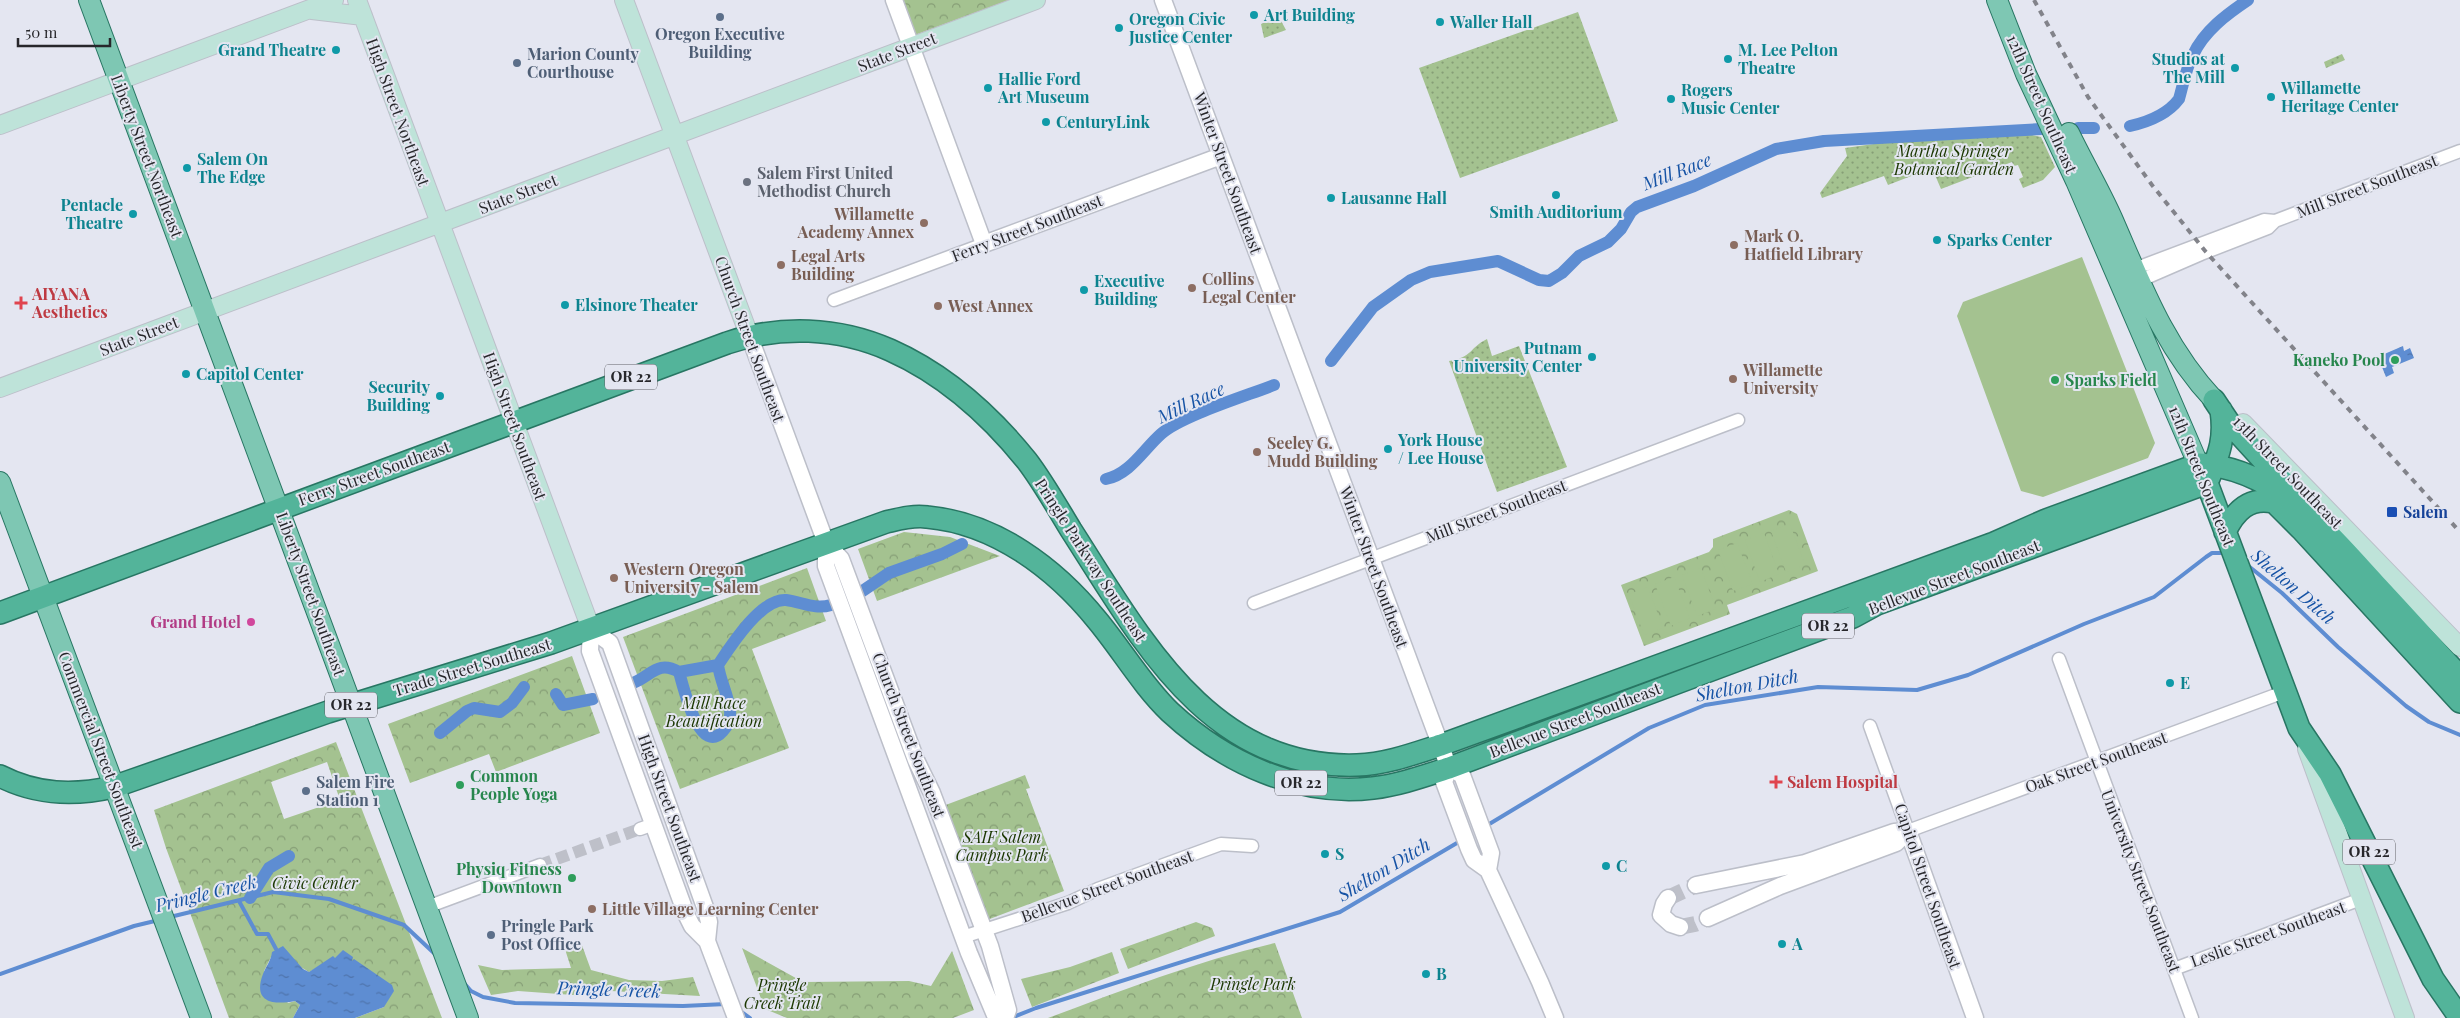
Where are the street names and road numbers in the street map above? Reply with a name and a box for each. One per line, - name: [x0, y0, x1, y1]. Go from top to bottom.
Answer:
- street label: State Street: [854, 27, 940, 76]
- street label: 12th Street Southeast: [2002, 31, 2083, 177]
- street label: High Street Northeast: [362, 35, 435, 189]
- street label: Liberty Street Northeast: [107, 71, 188, 241]
- street label: Winter Street Southeast: [1189, 88, 1268, 257]
- street label: Mill Street Southeast: [2293, 149, 2440, 222]
- street label: State Street: [475, 169, 561, 218]
- street label: Ferry Street Southeast: [948, 189, 1106, 266]
- street label: Church Street Southeast: [711, 253, 790, 425]
- street label: State Street: [96, 311, 182, 360]
- street label: High Street Southeast: [479, 349, 552, 503]
- road number: OR 22: [605, 364, 657, 390]
- street label: 12th Street Southeast: [2165, 402, 2240, 550]
- street label: 13th Street Southeast: [2229, 411, 2348, 533]
- street label: Ferry Street Southeast: [295, 435, 453, 510]
- street label: Pringle Parkway Southeast: [1031, 474, 1152, 646]
- street label: Mill Street Southeast: [1422, 474, 1569, 547]
- street label: Winter Street Southeast: [1335, 482, 1414, 651]
- street label: Liberty Street Southeast: [272, 509, 351, 679]
- street label: Bellevue Street Southeast: [1865, 534, 2043, 619]
- road number: OR 22: [1802, 614, 1854, 638]
- street label: Trade Street Southeast: [390, 632, 554, 700]
- street label: Commercial Street Southeast: [54, 648, 149, 852]
- street label: Church Street Southeast: [868, 649, 951, 821]
- street label: Bellevue Street Southeast: [1486, 677, 1664, 762]
- road number: OR 22: [325, 692, 377, 718]
- street label: Oak Street Southeast: [2022, 726, 2170, 797]
- street label: High Street Southeast: [634, 731, 707, 885]
- road number: OR 22: [1275, 770, 1327, 796]
- street label: University Street Southeast: [2097, 786, 2186, 976]
- street label: Capitol Street Southeast: [1890, 801, 1967, 971]
- road number: OR 22: [2343, 840, 2395, 864]
- street label: Bellevue Street Southeast: [1018, 844, 1196, 926]
- street label: Leslie Street Southeast: [2187, 896, 2348, 971]

